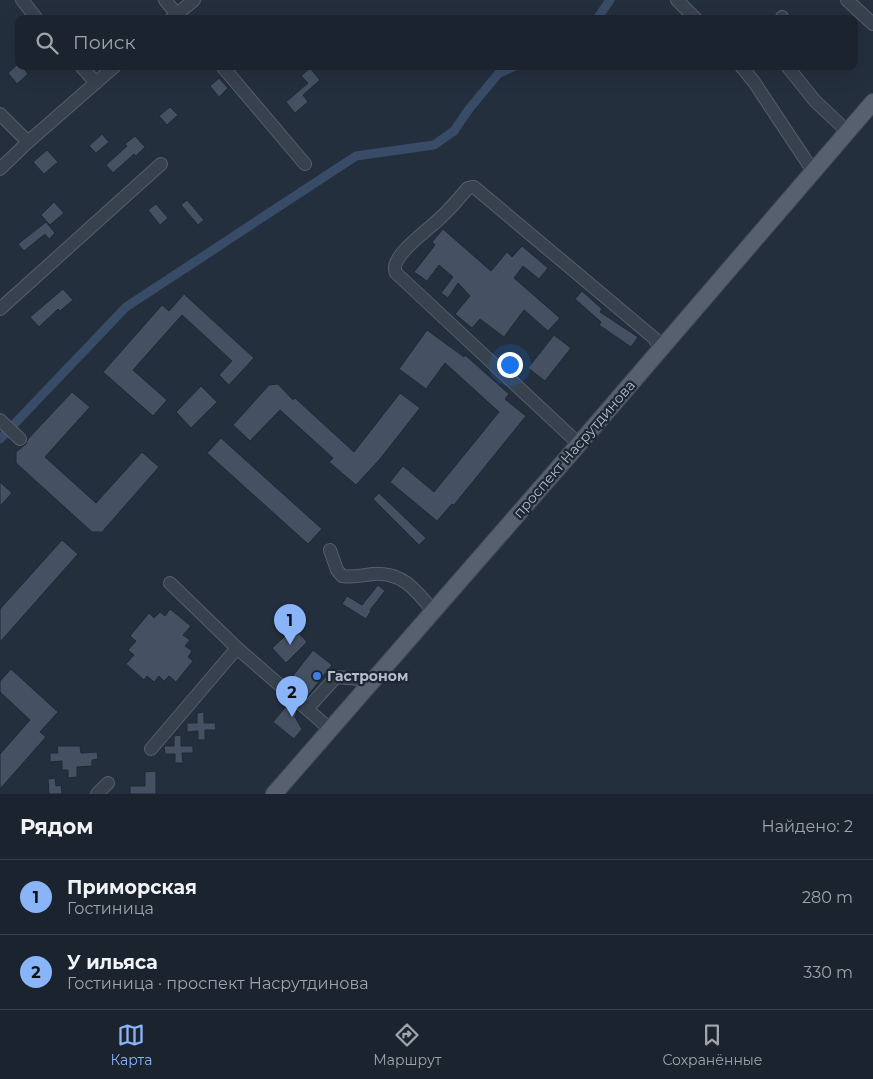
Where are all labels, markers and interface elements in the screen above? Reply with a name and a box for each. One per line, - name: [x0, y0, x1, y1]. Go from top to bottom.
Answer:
- search box: [15, 15, 858, 70]
- icon: search: [33, 29, 61, 57]
- text: Поиск: [73, 31, 136, 54]
- your location: [497, 352, 523, 378]
- street label: проспект Насрутдинова: [509, 376, 639, 522]
- pin: 1: [274, 604, 306, 645]
- place label: Гастроном: [327, 667, 408, 685]
- marker: Гастроном: [311, 670, 323, 682]
- pin: 2: [276, 676, 308, 717]
- text: Рядом: [20, 814, 93, 839]
- text: Найдено: 2: [762, 817, 853, 836]
- text: Приморская: [67, 876, 197, 899]
- text: 1: [33, 888, 39, 907]
- text: 280 m: [802, 888, 853, 907]
- text: Гостиница: [67, 899, 154, 918]
- text: У ильяса: [67, 951, 158, 974]
- text: 2: [31, 963, 41, 982]
- text: 330 m: [803, 963, 853, 982]
- text: Гостиница · проспект Насрутдинова: [67, 974, 368, 993]
- tab: Карта: [110, 1021, 152, 1069]
- tab: Маршрут: [373, 1021, 441, 1069]
- tab: Сохранённые: [662, 1021, 762, 1069]

